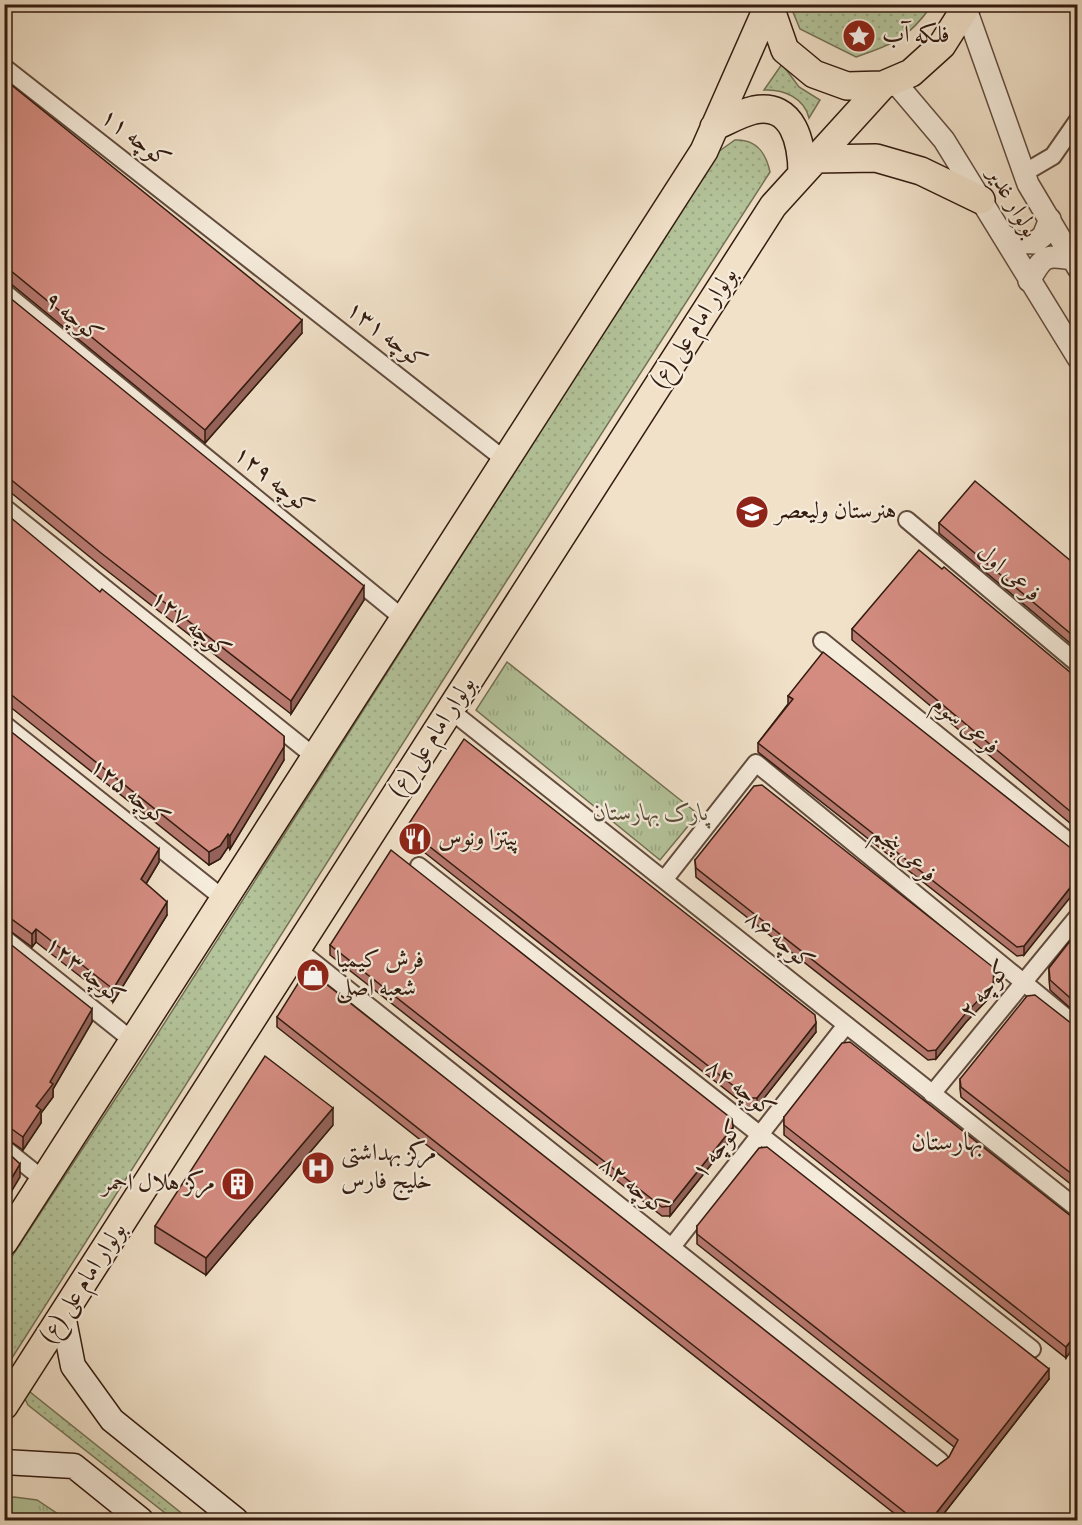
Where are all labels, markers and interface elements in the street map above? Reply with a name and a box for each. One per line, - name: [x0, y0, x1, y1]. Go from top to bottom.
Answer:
- place icon: فلکه آب: [841, 18, 877, 54]
- place label: فلکه آب: [882, 19, 950, 53]
- street label: کوچه ۱۱: [93, 101, 177, 177]
- street label: بولوار غدیر: [976, 159, 1046, 245]
- street label: بولوار امام علی (ع): [643, 261, 748, 396]
- street label: کوچه ۹: [36, 284, 110, 352]
- street label: کوچه ۱۳۱: [338, 293, 434, 379]
- street label: کوچه ۱۲۹: [226, 438, 320, 524]
- school or university icon: هنرستان ولیعصر: [734, 494, 770, 530]
- place label: هنرستان ولیعصر: [772, 495, 897, 529]
- street label: فرعی اول: [968, 537, 1048, 611]
- street label: کوچه ۱۲۷: [143, 582, 237, 668]
- street label: بولوار امام علی (ع): [381, 670, 486, 805]
- street label: فرعی سوم: [922, 688, 1006, 766]
- street label: کوچه ۱۲۵: [82, 750, 176, 836]
- park label: پارک بهارستان: [593, 797, 711, 831]
- street label: فرعی پنجم: [863, 818, 944, 894]
- restaurant icon: پیتزا ونوس: [397, 821, 433, 857]
- place label: پیتزا ونوس: [438, 822, 519, 856]
- street label: کوچه ۸۶: [737, 902, 821, 980]
- street label: کوچه ۱۲۳: [37, 928, 131, 1014]
- place label: فرش کیمیا شعبه اصلی: [336, 944, 424, 1006]
- street label: کوچه ۲: [952, 953, 1020, 1027]
- shop icon: فرش کیمیا شعبه اصلی: [295, 957, 331, 993]
- street label: کوچه ۸۴: [698, 1051, 782, 1127]
- street label: کوچه ۱: [684, 1113, 752, 1187]
- district label: بهارستان: [911, 1125, 983, 1161]
- place label: مرکز بهداشتی خلیج فارس: [341, 1137, 437, 1201]
- street label: کوچه ۸۲: [591, 1148, 675, 1226]
- hospital icon: مرکز بهداشتی خلیج فارس: [300, 1150, 336, 1186]
- building icon: مرکز هلال احمر: [220, 1166, 256, 1202]
- place label: مرکز هلال احمر: [99, 1167, 215, 1201]
- street label: بولوار امام علی (ع): [32, 1216, 137, 1351]

